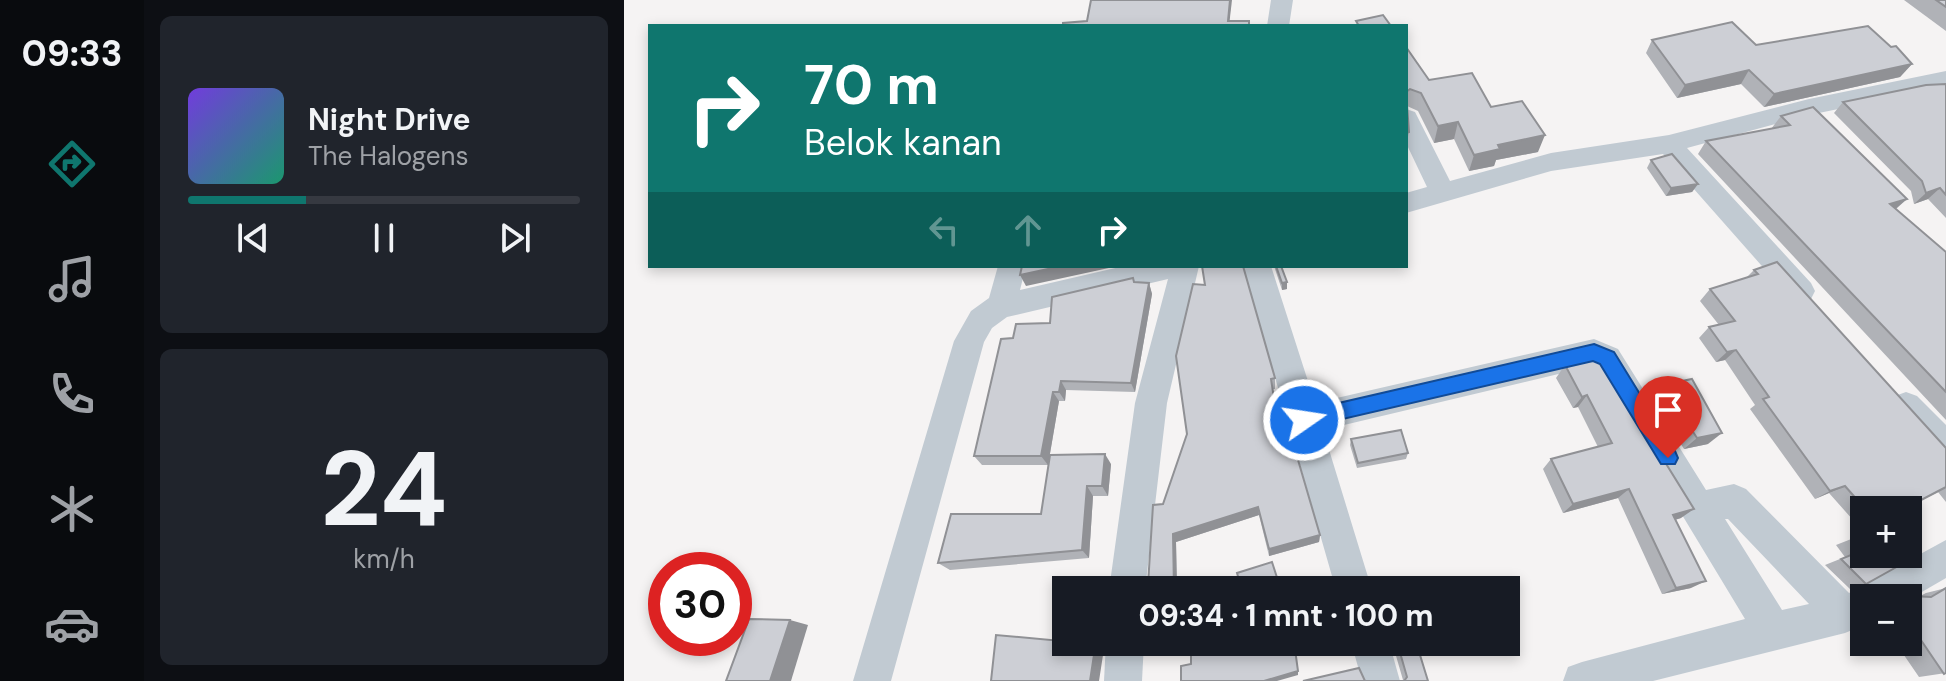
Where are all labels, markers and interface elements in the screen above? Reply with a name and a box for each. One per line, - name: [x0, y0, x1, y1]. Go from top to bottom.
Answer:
- text: 09:33: [22, 30, 122, 77]
- text: 70 m: [804, 48, 939, 121]
- icon: right: [672, 56, 776, 160]
- text: Night Drive: [308, 100, 471, 139]
- text: Belok kanan: [804, 119, 1002, 166]
- icon: directions: [44, 136, 100, 192]
- text: The Halogens: [308, 139, 468, 173]
- icon: left: [922, 208, 966, 252]
- icon: ahead: [1006, 208, 1050, 252]
- icon: right: [1090, 208, 1134, 252]
- icon: previous: [231, 216, 275, 260]
- icon: pause: [362, 216, 406, 260]
- icon: next: [493, 216, 537, 260]
- icon: music: [44, 251, 100, 307]
- icon: phone: [44, 366, 100, 422]
- pin: [1634, 376, 1702, 458]
- position arrow: [1262, 378, 1346, 462]
- icon: arrive: [1646, 388, 1690, 432]
- text: 24: [321, 422, 447, 557]
- icon: climate: [44, 481, 100, 537]
- map controls: [1850, 496, 1922, 656]
- button: +: [1850, 496, 1922, 568]
- text: km/h: [353, 542, 415, 576]
- speed limit sign: 30: [648, 552, 752, 656]
- button: −: [1850, 584, 1922, 656]
- icon: car: [44, 596, 100, 652]
- text: 09:34 · 1 mnt · 100 m: [1139, 596, 1433, 635]

